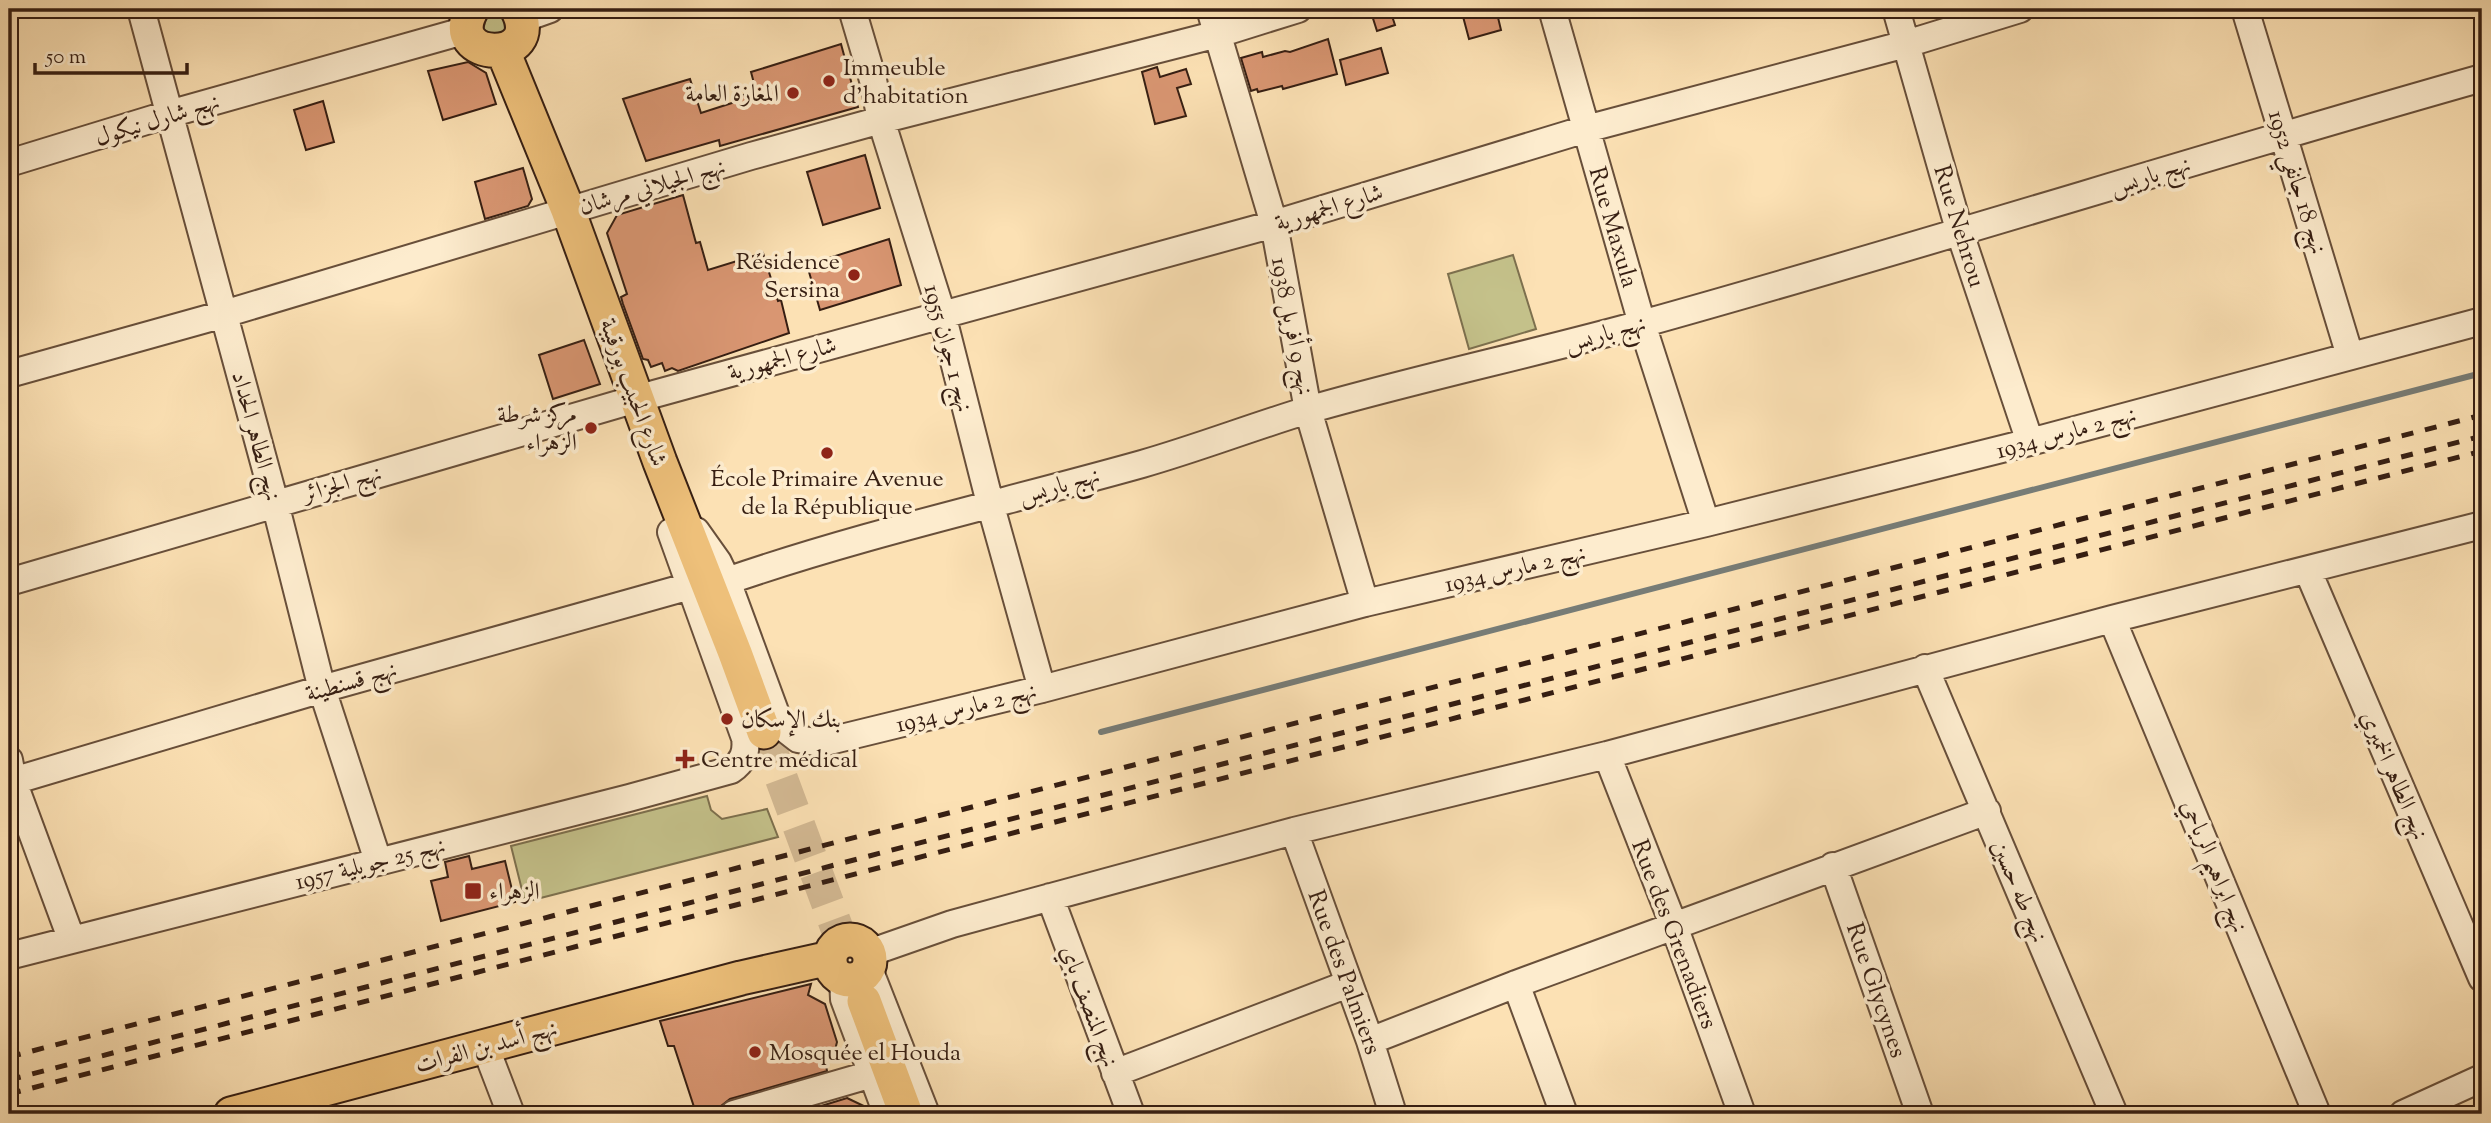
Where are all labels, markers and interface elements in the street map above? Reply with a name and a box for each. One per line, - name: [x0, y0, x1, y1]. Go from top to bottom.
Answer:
- scale bar: [35, 32, 187, 76]
- text: 50 m: [45, 43, 86, 73]
- place label: Immeuble d'habitation: [843, 52, 969, 114]
- marker: Immeuble d'habitation: [821, 73, 837, 89]
- place label: المغازة العامة: [685, 78, 779, 112]
- marker: المغازة العامة: [785, 85, 801, 101]
- street label: نهج شارل نيكول: [91, 86, 225, 158]
- street label: نهج 18 جانفي 1952: [2254, 106, 2334, 260]
- street label: نهج باريس: [2106, 149, 2196, 207]
- street label: نهج الجيلاني مرشان: [575, 151, 730, 227]
- street label: Rue Nehrou: [1923, 161, 1993, 292]
- street label: Rue Maxula: [1579, 163, 1646, 292]
- street label: شارع الجمهورية: [1271, 176, 1388, 242]
- place label: Résidence Sersina: [736, 246, 840, 308]
- street label: نهج 9 أفريل 1938: [1259, 254, 1323, 399]
- marker: Résidence Sersina: [846, 267, 862, 283]
- street label: نهج 1 جوان 1955: [912, 281, 980, 417]
- street label: نهج باريس: [1561, 308, 1651, 364]
- street label: شارع الحبيب بورقيبة: [589, 314, 675, 472]
- street label: شارع الجمهورية: [724, 329, 841, 392]
- street label: نهج الطاهر الحداد: [219, 368, 289, 506]
- place label: مركز شرطة الزهراء: [497, 399, 577, 461]
- street label: نهج 2 مارس 1934: [1992, 399, 2141, 471]
- marker: مركز شرطة الزهراء: [583, 420, 599, 436]
- marker: École Primaire Avenue de la République: [819, 445, 835, 461]
- street label: نهج الجزائر: [296, 457, 387, 515]
- street label: نهج باريس: [1015, 460, 1105, 516]
- place label: École Primaire Avenue de la République: [710, 463, 944, 525]
- street label: نهج 2 مارس 1934: [1441, 537, 1590, 605]
- street label: نهج قسنطينة: [302, 654, 402, 714]
- street label: نهج 2 مارس 1934: [892, 675, 1041, 745]
- place label: بنك الإسكان: [741, 704, 841, 738]
- street label: نهج الطاهر الخميري: [2349, 706, 2436, 847]
- marker: بنك الإسكان: [719, 711, 735, 727]
- place label: Centre médical: [701, 744, 858, 778]
- marker: Centre médical: [675, 749, 695, 769]
- street label: نهج ابراهيم الرياحي: [2166, 795, 2255, 940]
- street label: نهج 25 جويلية 1957: [292, 830, 450, 902]
- street label: Rue des Grenadiers: [1621, 835, 1725, 1034]
- street label: نهج طه حسين: [1979, 835, 2055, 949]
- place label: الزهراء: [489, 876, 540, 910]
- marker: الزهراء: [463, 881, 483, 901]
- street label: Rue des Palmiers: [1298, 886, 1389, 1060]
- street label: Rue Glycynes: [1836, 919, 1914, 1063]
- street label: نهج المنصف باي: [1048, 941, 1126, 1073]
- street label: نهج أسد بن الفرات: [411, 1011, 562, 1085]
- place label: Mosquée el Houda: [769, 1037, 961, 1071]
- marker: Mosquée el Houda: [747, 1044, 763, 1060]

